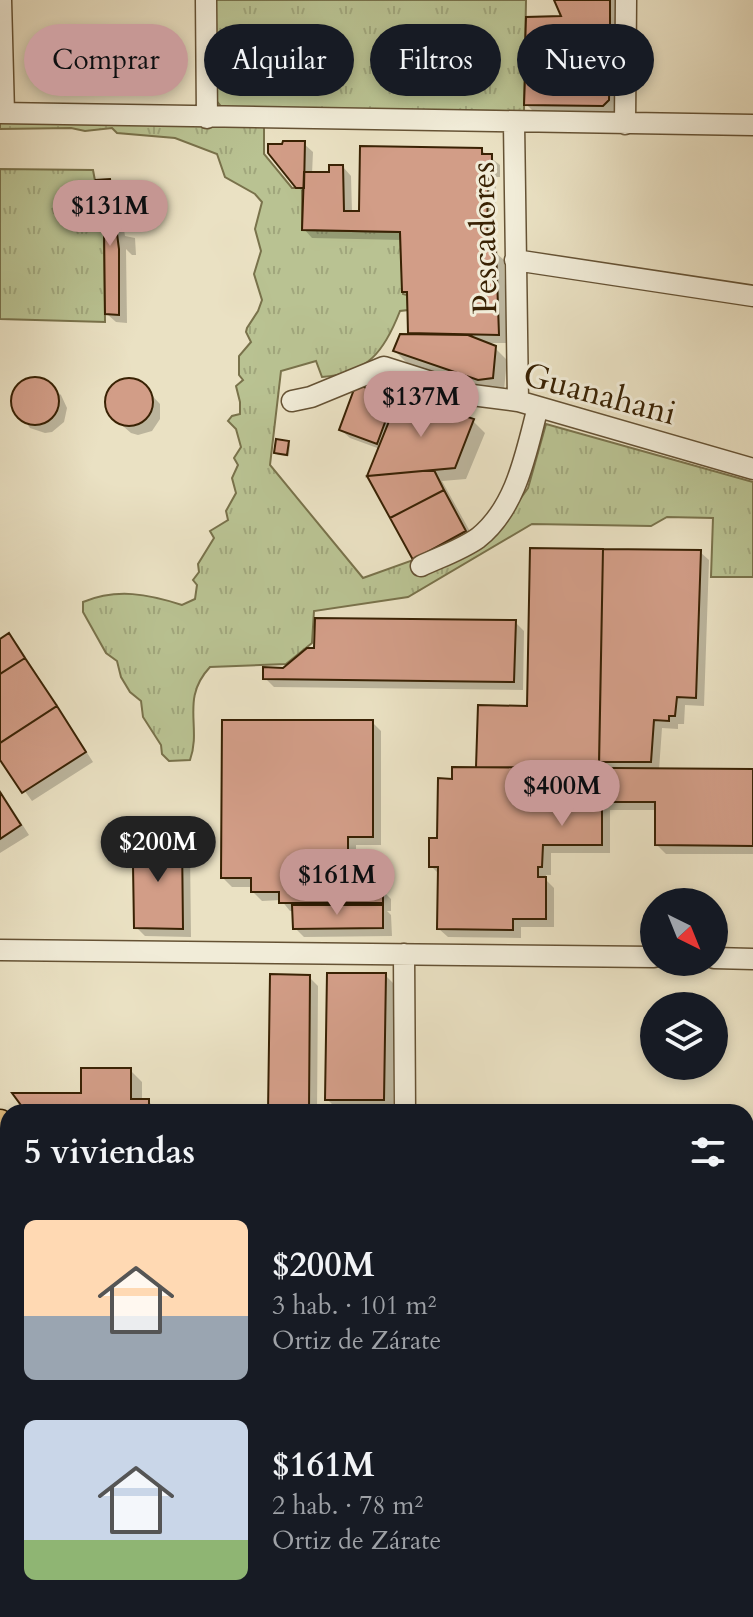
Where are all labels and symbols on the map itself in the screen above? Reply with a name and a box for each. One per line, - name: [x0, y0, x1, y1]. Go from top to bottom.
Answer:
- street label: Pescadores: [460, 161, 508, 315]
- pin: $131M: [54, 180, 166, 248]
- street label: Guanahani: [518, 351, 681, 436]
- pin: $137M: [365, 371, 477, 439]
- pin: $400M: [506, 760, 618, 828]
- pin: $200M: [102, 816, 214, 884]
- pin: $161M: [281, 849, 393, 917]
- north arrow: [640, 888, 728, 976]

